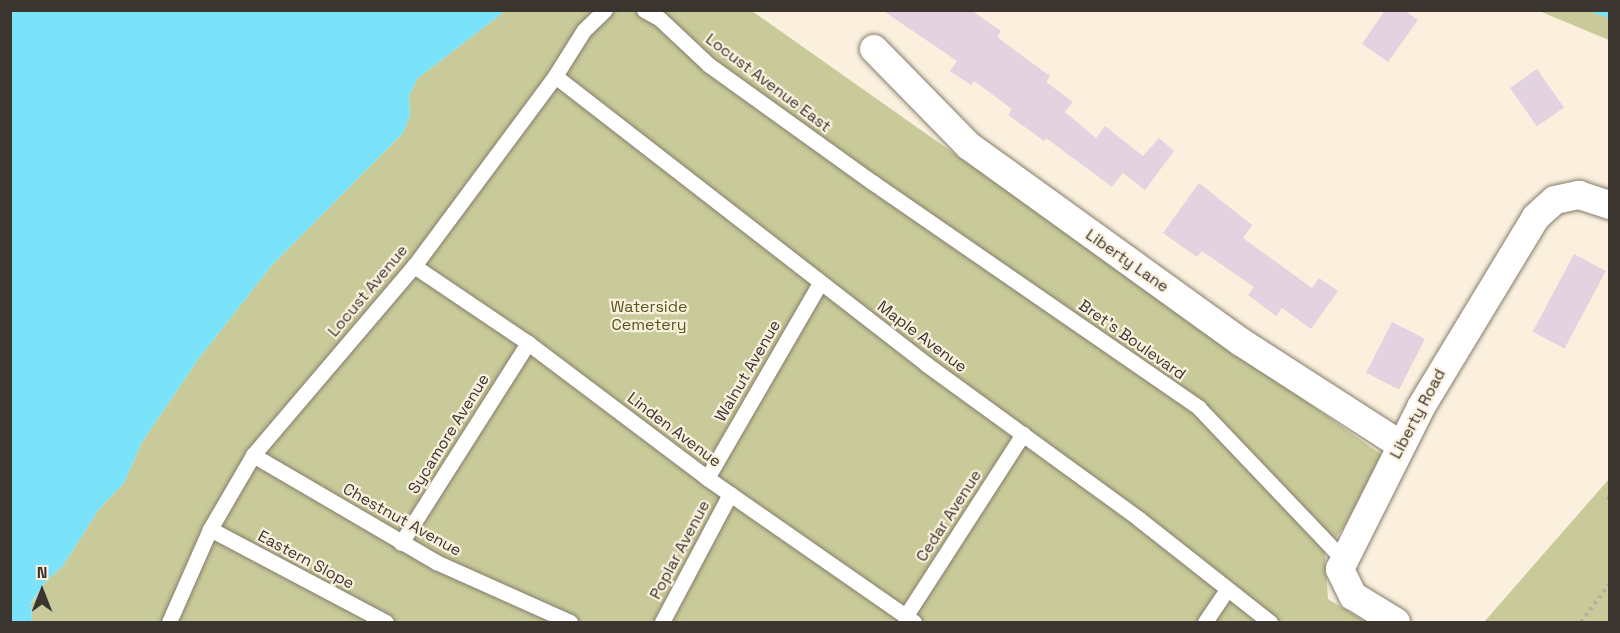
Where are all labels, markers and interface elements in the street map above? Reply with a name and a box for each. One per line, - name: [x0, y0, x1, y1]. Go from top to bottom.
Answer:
- street label: Locust Avenue East: [702, 30, 834, 136]
- street label: Liberty Lane: [1082, 225, 1172, 297]
- street label: Locust Avenue: [324, 241, 412, 341]
- street label: Bret's Boulevard: [1075, 296, 1189, 384]
- park label: Waterside Cemetery: [610, 297, 688, 335]
- street label: Maple Avenue: [873, 297, 971, 377]
- street label: Walnut Avenue: [711, 317, 785, 425]
- street label: Liberty Road: [1386, 366, 1450, 462]
- street label: Sycamore Avenue: [404, 370, 494, 498]
- street label: Linden Avenue: [623, 388, 725, 472]
- street label: Cedar Avenue: [912, 466, 986, 566]
- street label: Chestnut Avenue: [339, 479, 465, 561]
- street label: Poplar Avenue: [646, 497, 714, 603]
- street label: Eastern Slope: [255, 527, 357, 593]
- north arrow: [12, 561, 72, 621]
- text: N: [37, 562, 47, 583]

